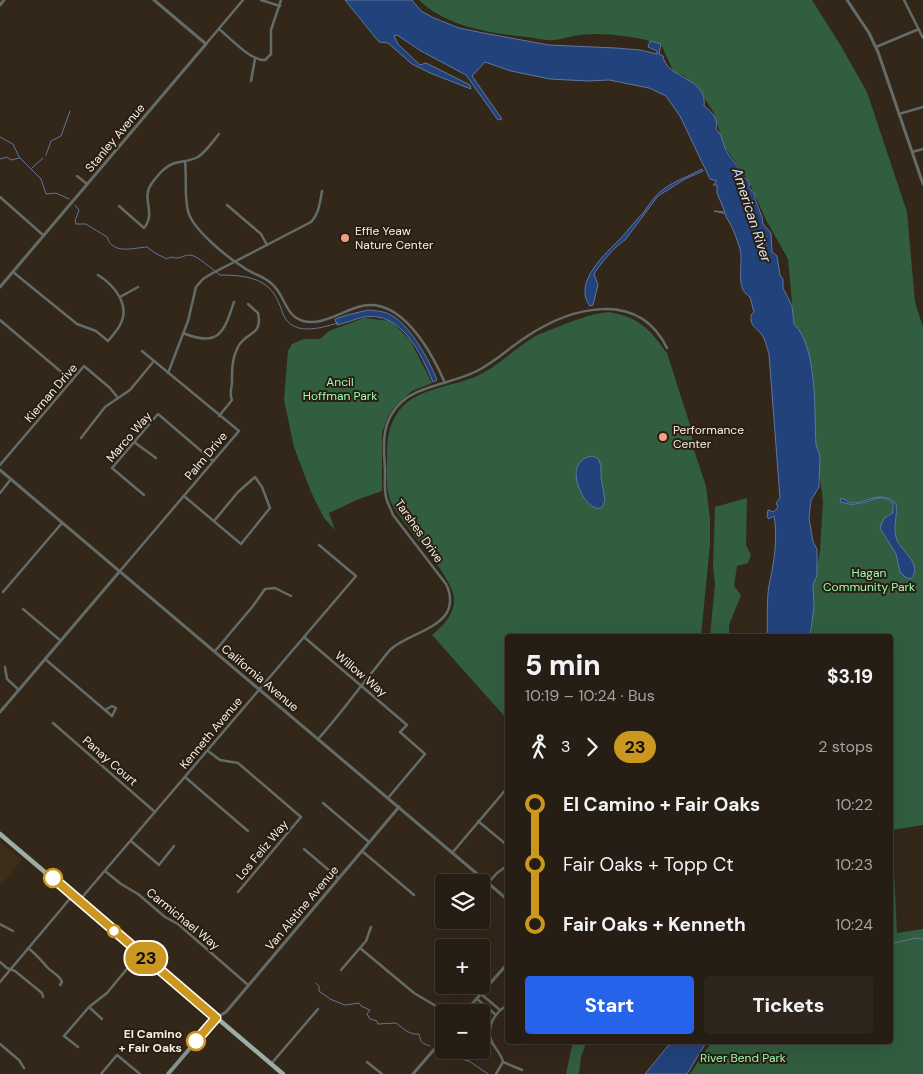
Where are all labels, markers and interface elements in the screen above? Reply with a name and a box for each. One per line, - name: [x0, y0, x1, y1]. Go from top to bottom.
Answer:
- street label: Stanley Avenue: [82, 100, 149, 176]
- water label: American River: [728, 165, 776, 265]
- place label: Effie Yeaw Nature Center: [355, 223, 434, 253]
- marker: Effie Yeaw Nature Center: [339, 232, 351, 244]
- street label: Kiernan Drive: [21, 360, 81, 426]
- park label: Ancil Hoffman Park: [303, 374, 377, 404]
- street label: Marco Way: [103, 408, 156, 466]
- place label: Performance Center: [673, 422, 744, 452]
- street label: Palm Drive: [181, 428, 231, 483]
- marker: Performance Center: [657, 431, 669, 443]
- street label: Tarshes Drive: [391, 496, 447, 566]
- park label: Hagan Community Park: [823, 565, 915, 595]
- street label: California Avenue: [218, 641, 302, 715]
- text: 5 min: [525, 647, 601, 684]
- street label: Willow Way: [332, 648, 391, 701]
- text: $3.19: [827, 664, 873, 689]
- text: 10:19 – 10:24 · Bus: [525, 685, 655, 706]
- street label: Kenneth Avenue: [176, 693, 246, 772]
- street label: Panay Court: [79, 733, 141, 790]
- icon: walk: [525, 733, 553, 761]
- icon: forward: [578, 733, 606, 761]
- text: 23: [624, 735, 646, 759]
- text: 3: [561, 736, 570, 757]
- text: 2 stops: [818, 736, 873, 757]
- text: El Camino + Fair Oaks: [563, 792, 760, 817]
- text: 10:22: [835, 794, 873, 815]
- street label: Los Feliz Way: [232, 816, 292, 883]
- text: Fair Oaks + Topp Ct: [563, 852, 734, 877]
- text: 10:23: [835, 854, 873, 875]
- street label: Van Alstine Avenue: [262, 862, 342, 954]
- unlabelled marker: [43, 868, 63, 888]
- map controls: [435, 874, 490, 1059]
- button: layers: [435, 874, 490, 929]
- street label: Carmichael Way: [143, 884, 223, 954]
- text: Fair Oaks + Kenneth: [563, 912, 746, 937]
- text: 10:24: [835, 914, 873, 935]
- unlabelled marker: [107, 924, 121, 938]
- button: +: [435, 939, 490, 994]
- line badge: 23: [124, 942, 168, 974]
- text: 23: [135, 946, 157, 970]
- button: Start: [525, 976, 694, 1034]
- button: Tickets: [704, 976, 873, 1034]
- button: −: [435, 1004, 490, 1059]
- place label: El Camino + Fair Oaks: [119, 1026, 182, 1056]
- marker: El Camino + Fair Oaks: [186, 1031, 206, 1051]
- park label: River Bend Park: [700, 1050, 786, 1066]

